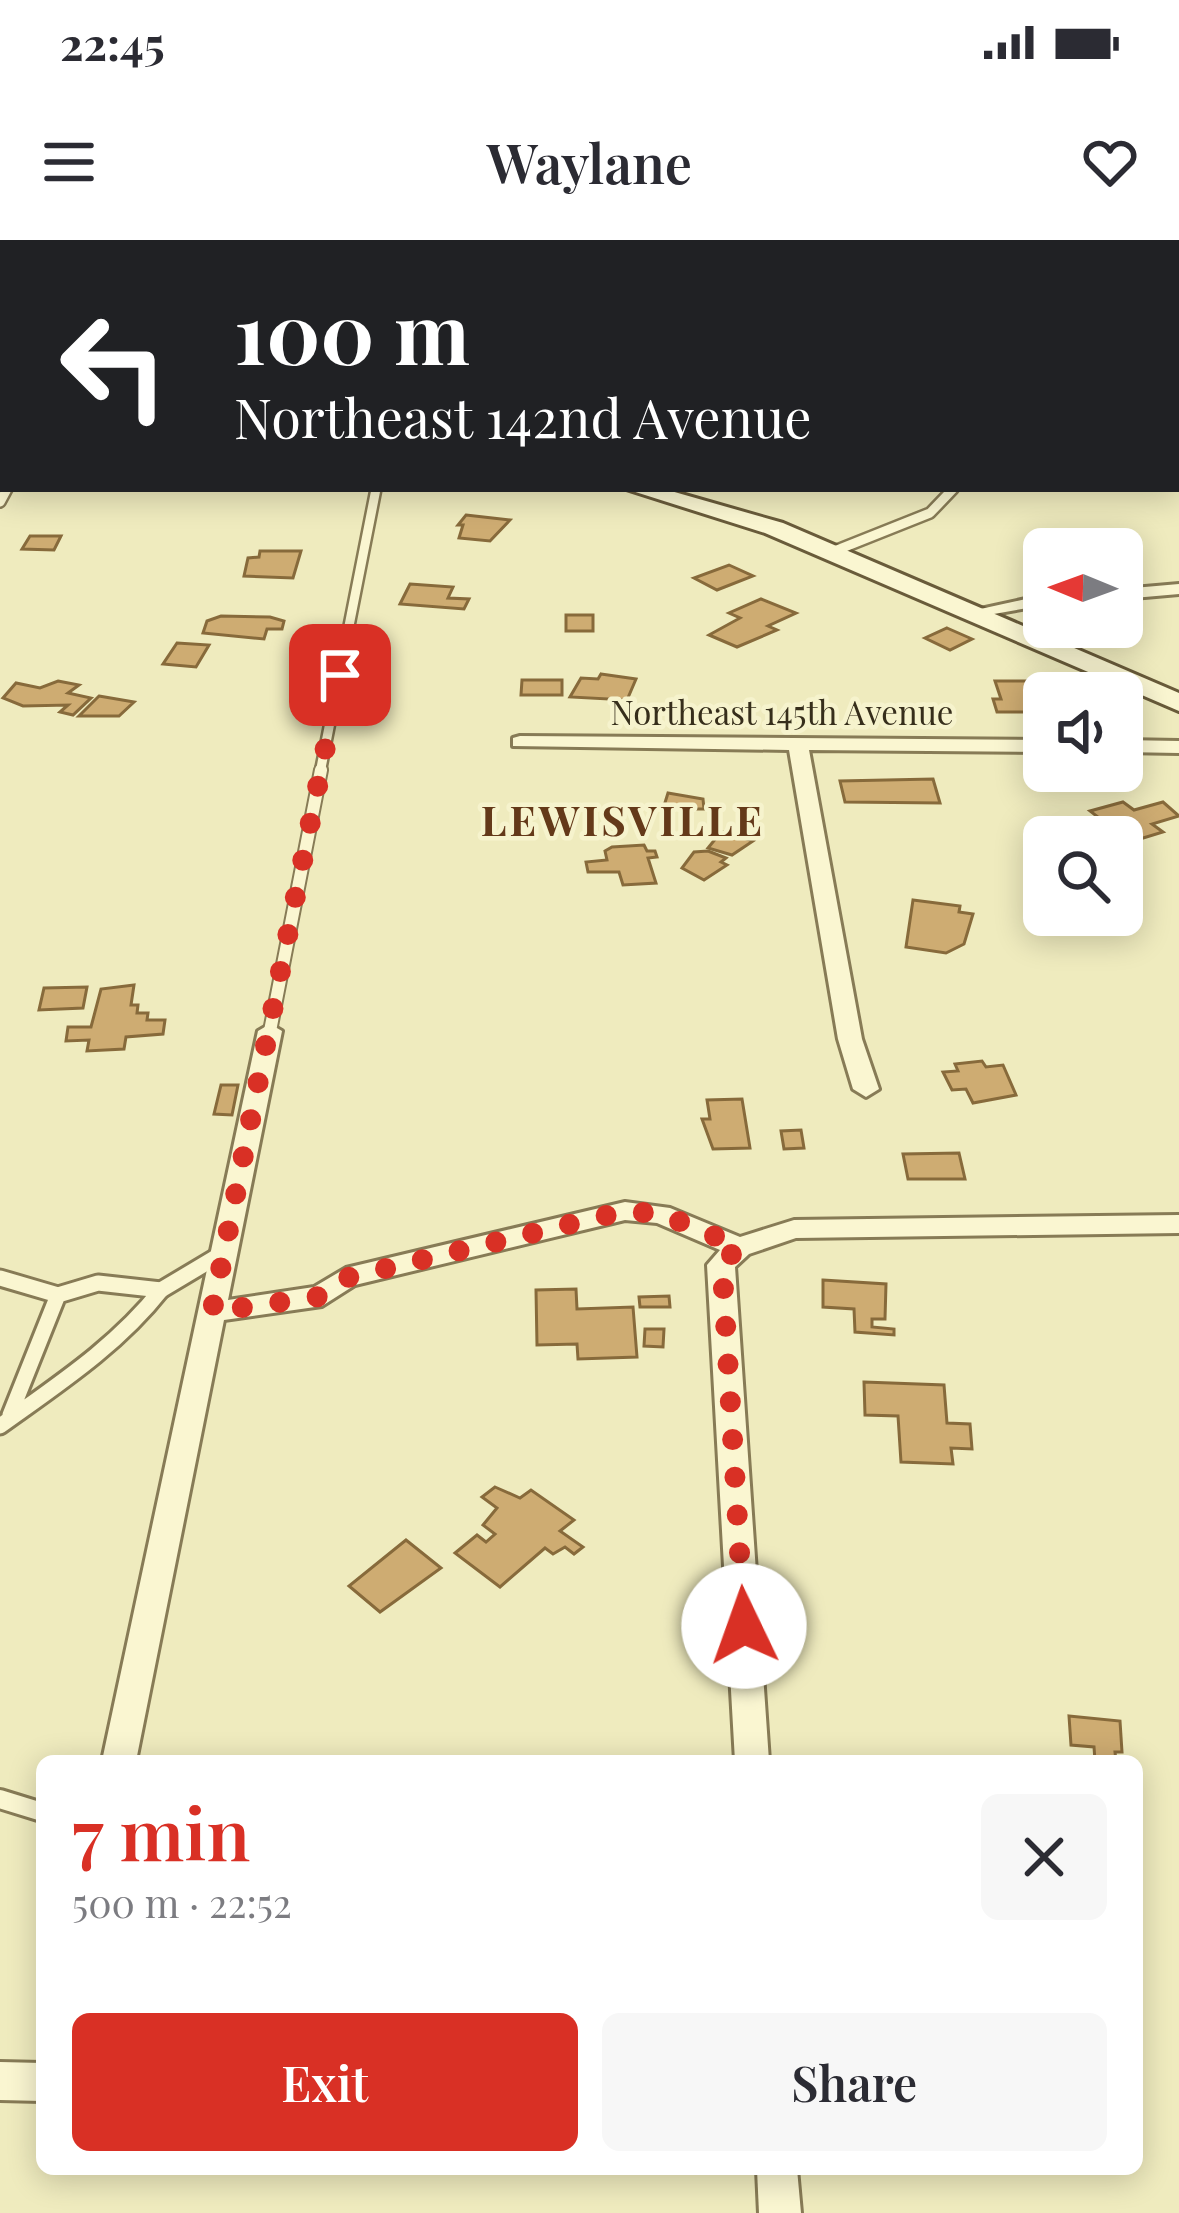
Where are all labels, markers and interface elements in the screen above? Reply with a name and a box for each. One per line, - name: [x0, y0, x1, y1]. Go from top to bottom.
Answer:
- text: 22:45: [60, 12, 165, 72]
- text: Waylane: [487, 126, 692, 198]
- icon: menu: [36, 129, 102, 195]
- icon: heart: [1077, 129, 1143, 195]
- text: 100 m: [234, 274, 470, 386]
- icon: left: [36, 288, 192, 444]
- text: Northeast 142nd Avenue: [234, 381, 812, 453]
- north arrow: [1023, 528, 1143, 648]
- map controls: [1023, 528, 1143, 936]
- pin: [289, 624, 391, 726]
- icon: arrive: [307, 642, 373, 708]
- button: sound: [1023, 672, 1143, 792]
- street label: Northeast 145th Avenue: [610, 689, 954, 733]
- district label: LEWISVILLE: [481, 791, 765, 847]
- button: search: [1023, 816, 1143, 936]
- position arrow: [681, 1563, 807, 1689]
- text: 7 min: [72, 1783, 250, 1879]
- button: close: [981, 1794, 1107, 1920]
- text: 500 m · 22:52: [72, 1876, 292, 1928]
- button: Exit: [72, 2013, 578, 2151]
- button: Share: [602, 2013, 1107, 2151]

